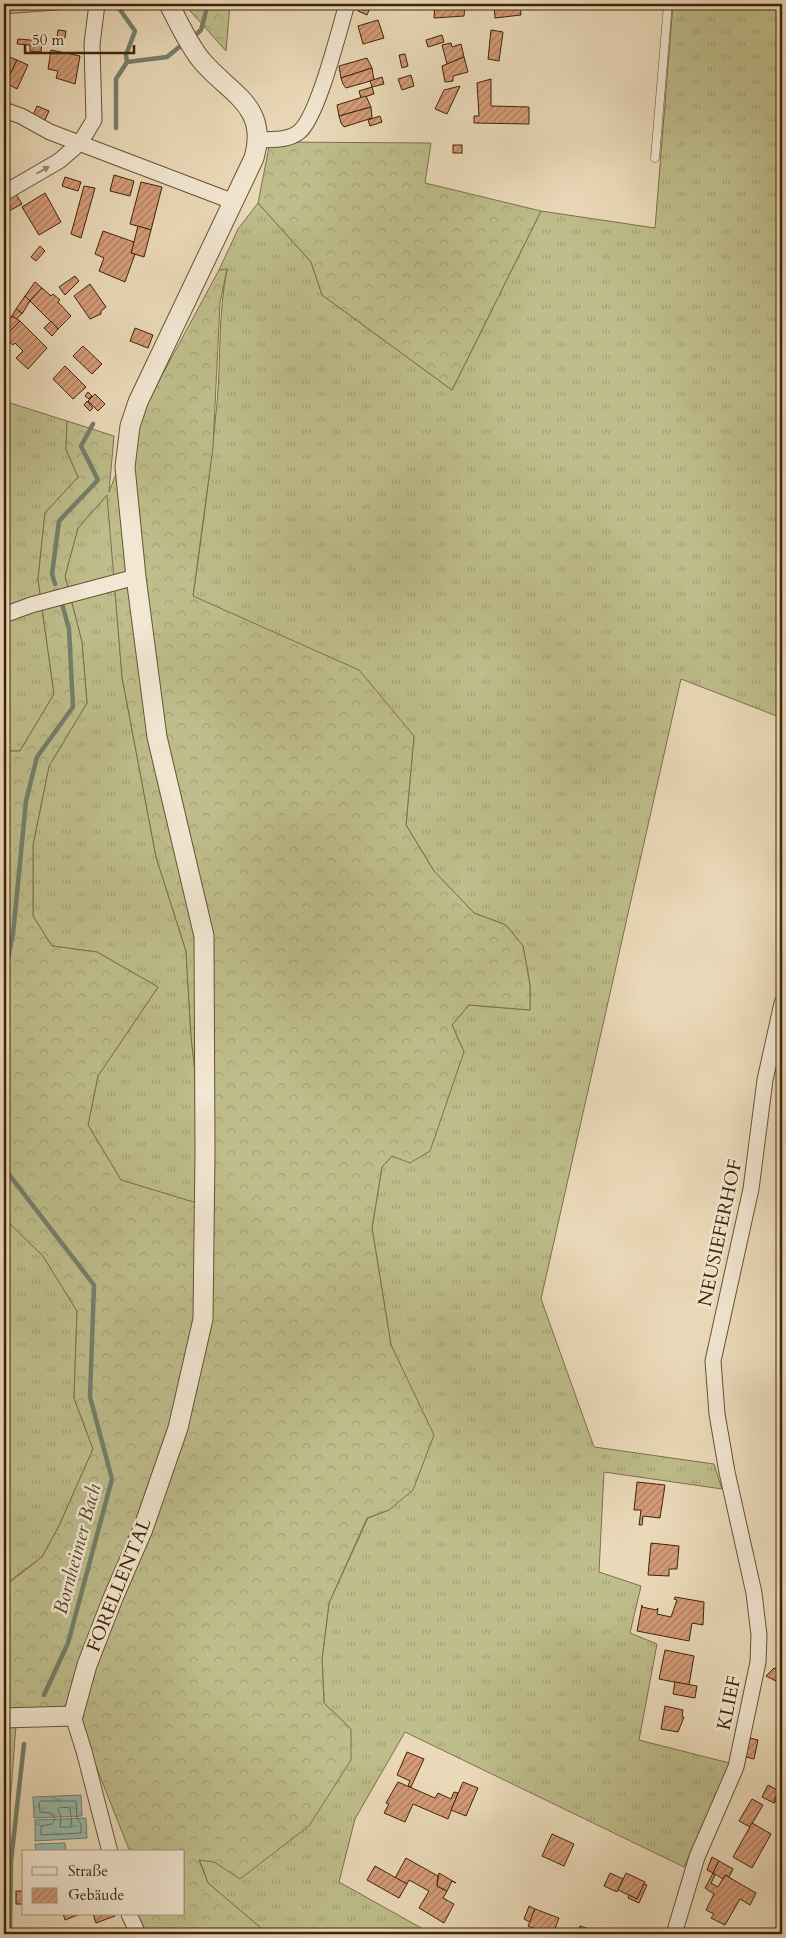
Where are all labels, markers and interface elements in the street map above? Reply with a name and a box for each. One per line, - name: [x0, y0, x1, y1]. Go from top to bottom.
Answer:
- scale bar: [25, 22, 134, 54]
- text: 50 m: [32, 30, 64, 50]
- one-way arrow: [36, 165, 50, 174]
- street label: NEUSIEFERHOF: [692, 1157, 748, 1309]
- water label: Bornheimer Bach: [47, 1480, 107, 1617]
- street label: FORELLENTAL: [80, 1514, 158, 1656]
- street label: KLIEF: [711, 1674, 747, 1732]
- legend: [22, 1850, 185, 1916]
- text: Straße: [68, 1861, 108, 1881]
- text: Gebäude: [68, 1885, 125, 1905]

